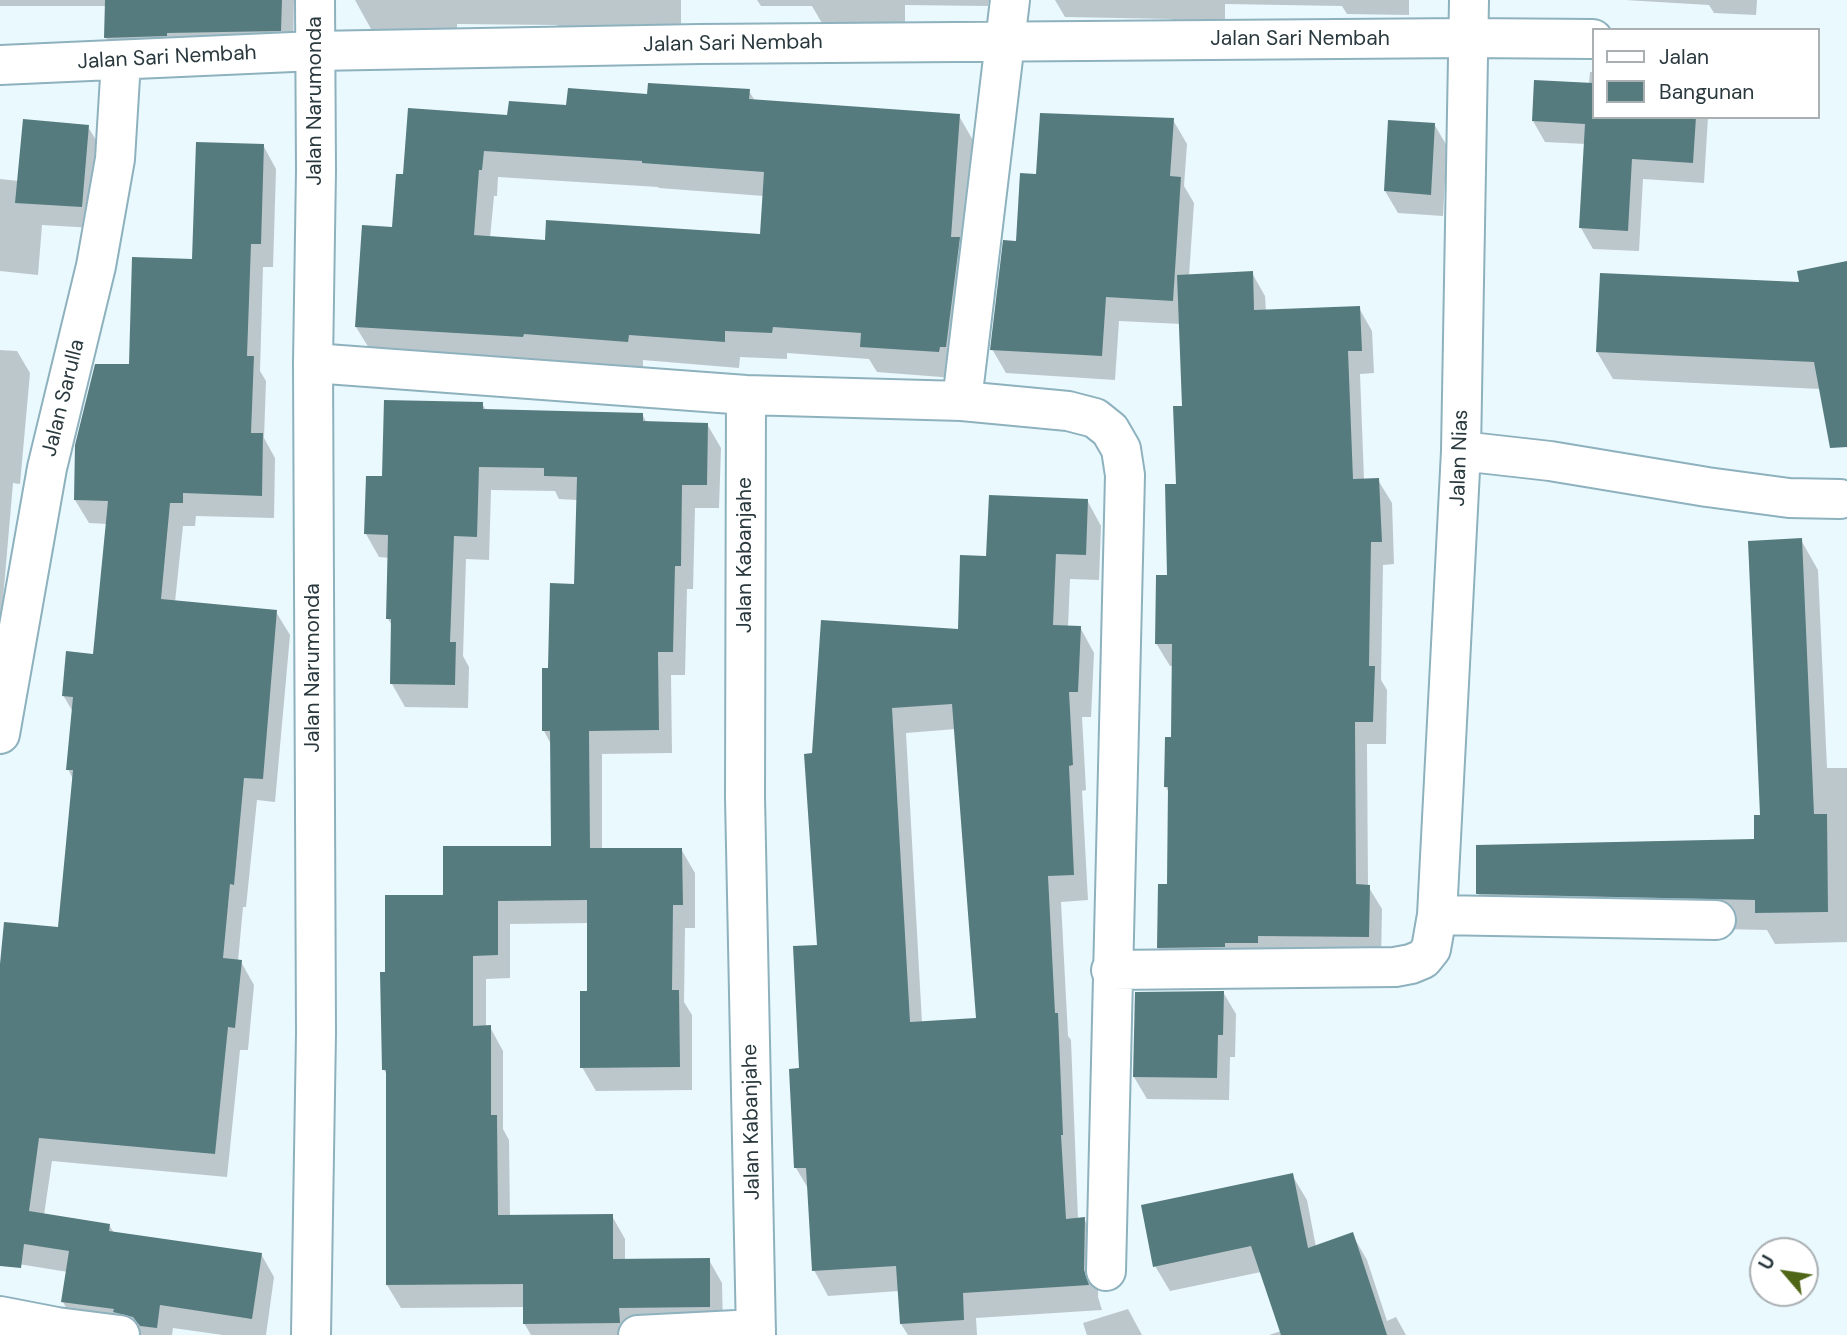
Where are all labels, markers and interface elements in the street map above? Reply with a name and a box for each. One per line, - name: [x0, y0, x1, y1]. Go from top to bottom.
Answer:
- street label: Jalan Narumonda: [302, 16, 328, 186]
- street label: Jalan Sari Nembah: [1210, 26, 1390, 52]
- legend: [1591, 28, 1819, 119]
- street label: Jalan Sari Nembah: [643, 30, 823, 58]
- street label: Jalan Sari Nembah: [77, 41, 257, 75]
- text: Jalan: [1659, 43, 1709, 71]
- text: Bangunan: [1659, 78, 1754, 106]
- street label: Jalan Sarulla: [37, 337, 91, 459]
- street label: Jalan Nias: [1446, 409, 1474, 507]
- street label: Jalan Kabanjahe: [732, 477, 758, 633]
- street label: Jalan Narumonda: [300, 583, 326, 753]
- street label: Jalan Kabanjahe: [738, 1044, 766, 1200]
- north arrow: [1749, 1237, 1819, 1307]
- text: U: [1753, 1251, 1781, 1274]

